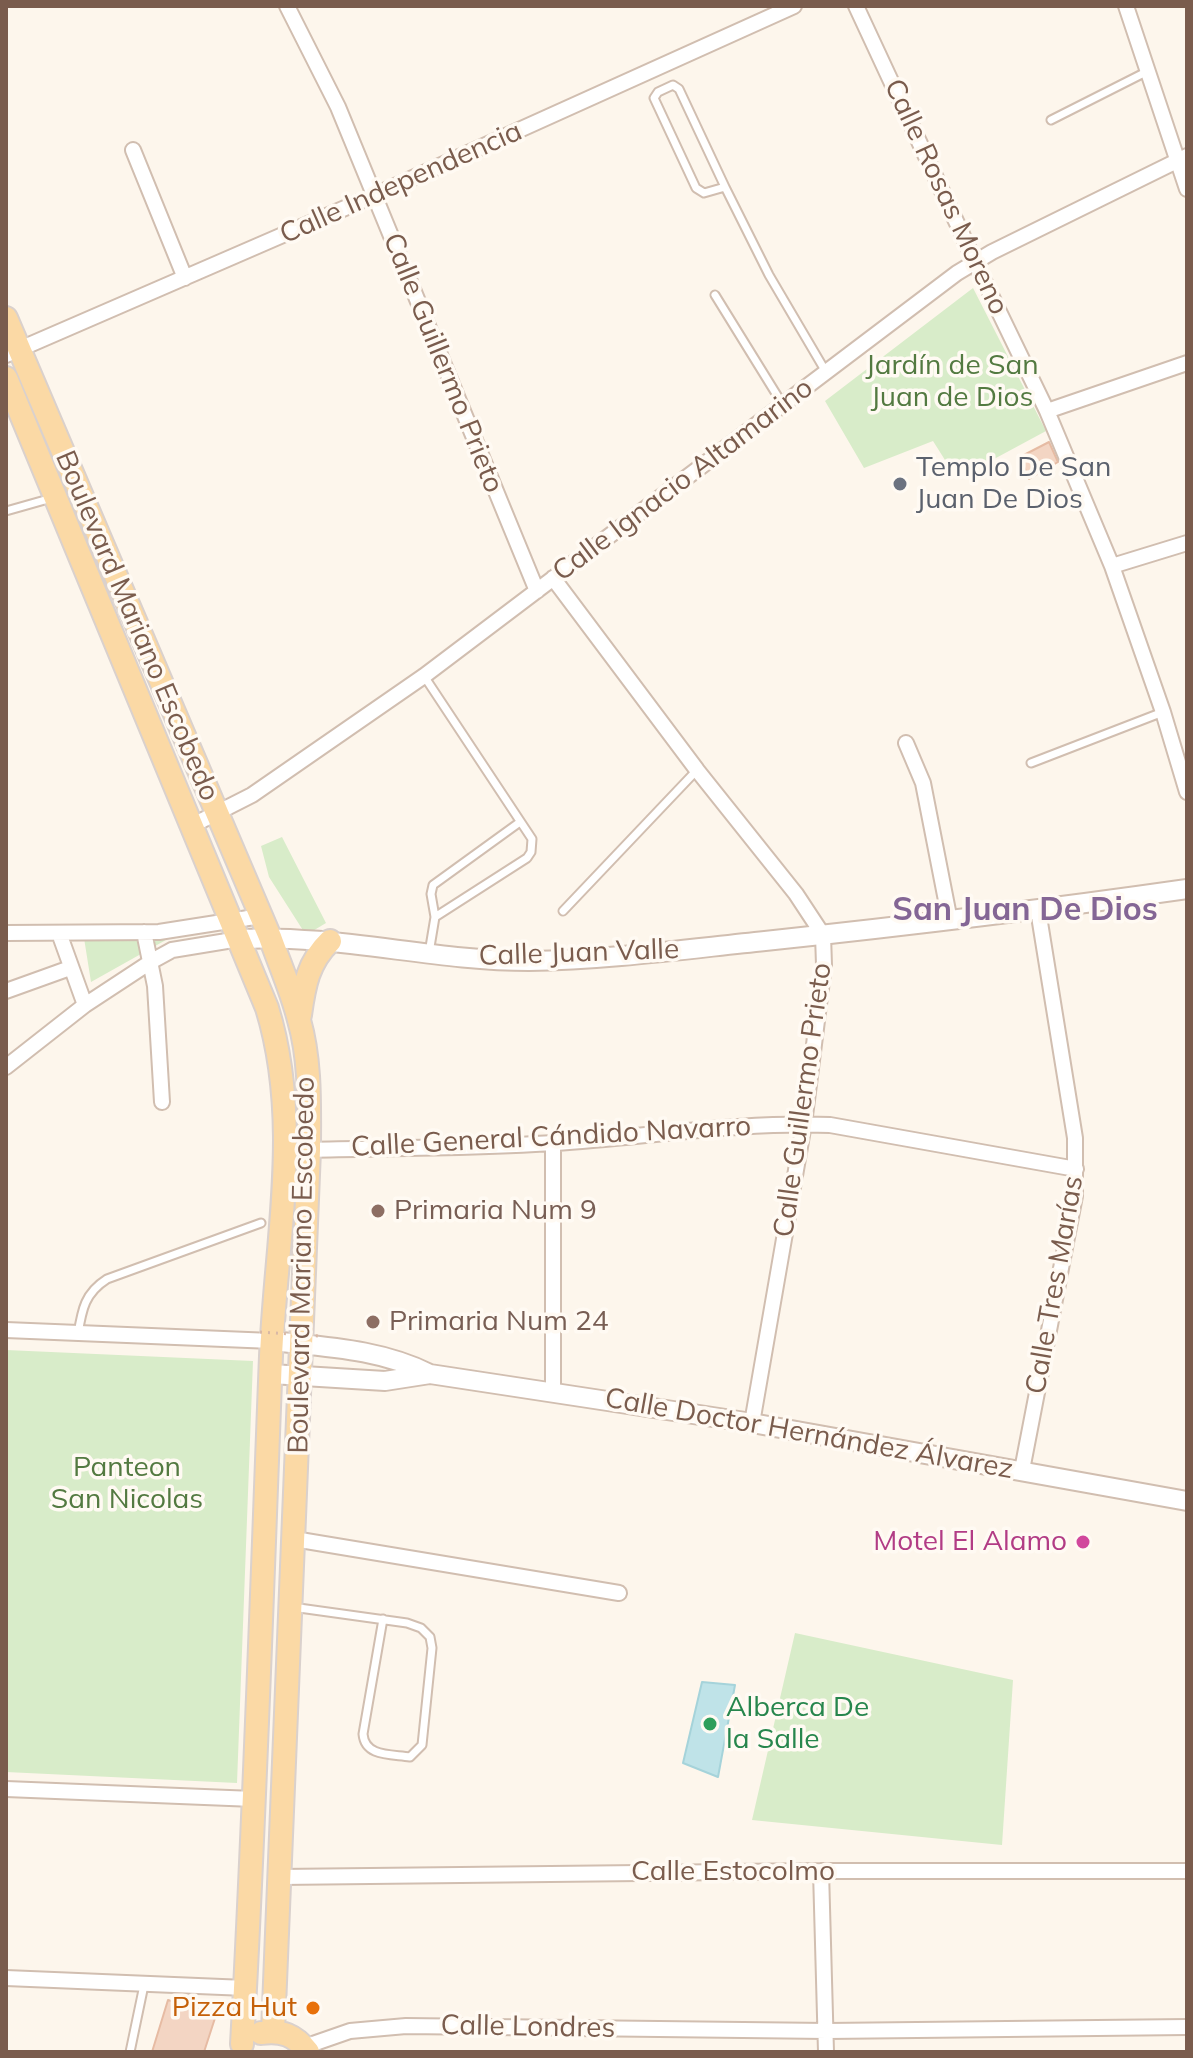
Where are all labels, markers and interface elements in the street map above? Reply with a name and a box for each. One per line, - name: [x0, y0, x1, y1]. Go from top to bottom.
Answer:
- street label: Calle Rosas Moreno: [877, 74, 1015, 320]
- street label: Calle Independencia: [275, 115, 527, 251]
- street label: Calle Guillermo Prieto: [376, 228, 510, 498]
- park label: Jardín de San Juan de Dios: [865, 349, 1039, 415]
- street label: Calle Ignacio Altamarino: [546, 371, 820, 589]
- street label: Boulevard Mariano Escobedo: [48, 446, 226, 806]
- place label: Templo De San Juan De Dios: [916, 451, 1111, 517]
- marker: Templo De San Juan De Dios: [891, 475, 909, 493]
- district label: San Juan De Dios: [892, 891, 1158, 929]
- street label: Calle Juan Valle: [478, 933, 680, 973]
- street label: Calle Guillermo Prieto: [767, 961, 839, 1239]
- street label: Boulevard Mariano Escobedo: [282, 1076, 322, 1454]
- street label: Calle General Cándido Navarro: [350, 1110, 752, 1164]
- street label: Calle Tres Marías: [1019, 1173, 1091, 1397]
- place label: Primaria Num 9: [394, 1194, 597, 1228]
- marker: Primaria Num 9: [369, 1202, 387, 1220]
- place label: Primaria Num 24: [389, 1305, 609, 1339]
- marker: Primaria Num 24: [364, 1313, 382, 1331]
- street label: Calle Doctor Hernández Álvarez: [602, 1382, 1016, 1486]
- park label: Panteon San Nicolas: [51, 1451, 203, 1517]
- place label: Motel El Alamo: [873, 1525, 1067, 1559]
- marker: Motel El Alamo: [1074, 1533, 1092, 1551]
- place label: Alberca De la Salle: [726, 1691, 869, 1757]
- marker: Alberca De la Salle: [701, 1715, 719, 1733]
- street label: Calle Estocolmo: [631, 1855, 835, 1889]
- place label: Pizza Hut: [172, 1991, 297, 2025]
- marker: Pizza Hut: [304, 1999, 322, 2017]
- street label: Calle Londres: [440, 2009, 616, 2045]

